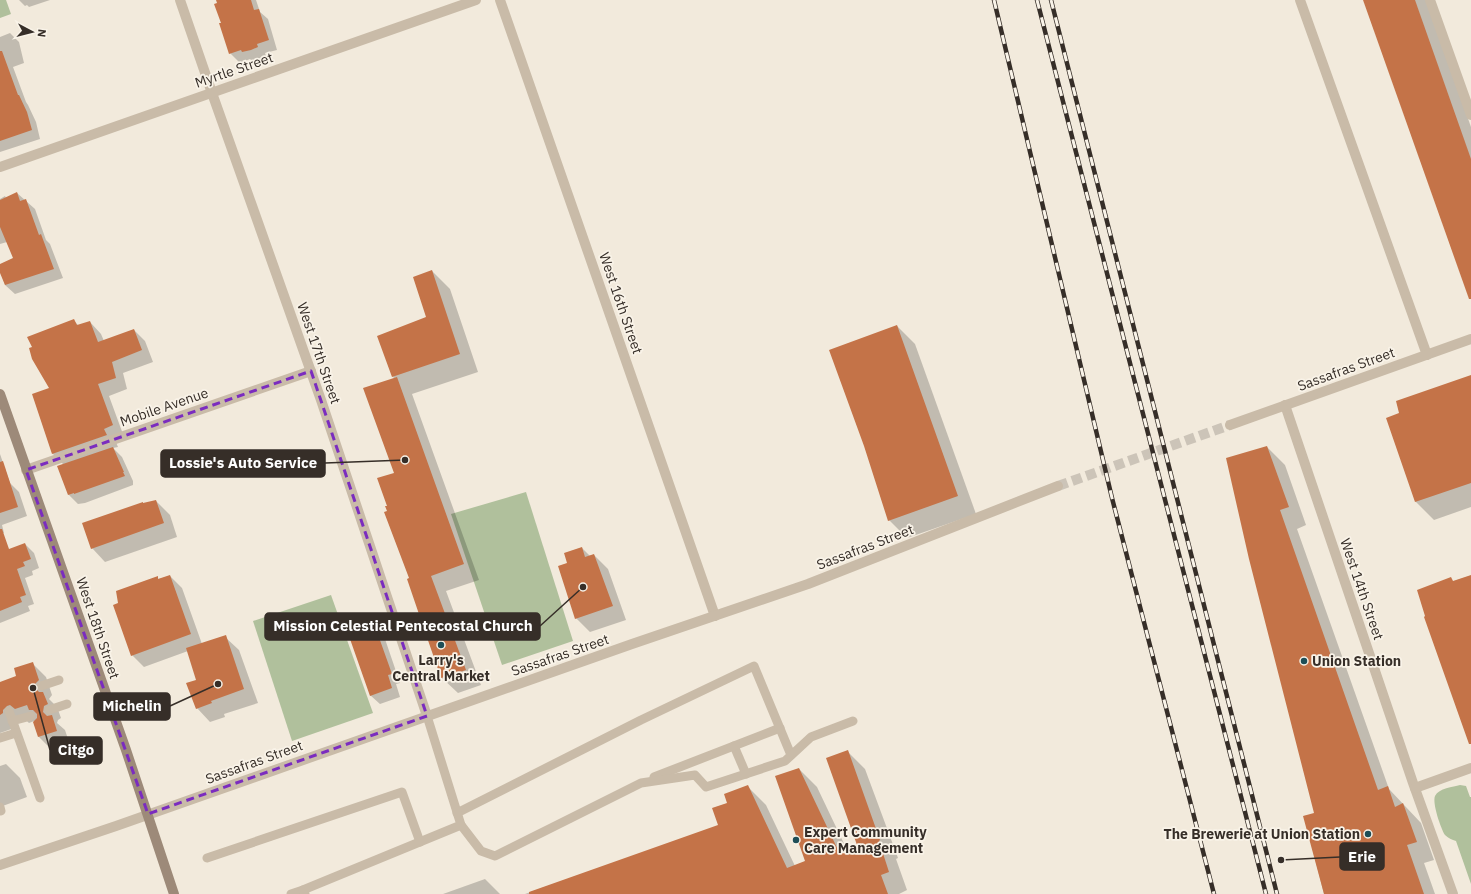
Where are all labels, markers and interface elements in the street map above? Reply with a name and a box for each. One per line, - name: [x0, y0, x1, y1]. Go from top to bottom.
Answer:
- north arrow: [12, 12, 52, 52]
- text: N: [34, 28, 49, 38]
- street label: Myrtle Street: [192, 48, 276, 92]
- street label: West 16th Street: [595, 250, 647, 356]
- street label: West 17th Street: [293, 300, 345, 406]
- street label: Sassafras Street: [1295, 343, 1397, 395]
- street label: Mobile Avenue: [117, 383, 211, 431]
- callout: Lossie's Auto Service: [161, 450, 325, 477]
- text: Lossie's Auto Service: [169, 453, 317, 472]
- street label: Sassafras Street: [814, 520, 916, 574]
- street label: West 14th Street: [1336, 536, 1388, 642]
- street label: West 18th Street: [72, 575, 124, 681]
- callout: Mission Celestial Pentecostal Church: [265, 613, 540, 640]
- text: Mission Celestial Pentecostal Church: [273, 616, 533, 635]
- street label: Sassafras Street: [509, 630, 611, 680]
- marker: Larry's Central Market: [436, 640, 446, 650]
- place label: Larry's Central Market: [392, 651, 490, 685]
- place label: Union Station: [1312, 652, 1401, 670]
- marker: Union Station: [1299, 656, 1309, 666]
- callout: Michelin: [94, 693, 170, 720]
- text: Michelin: [102, 696, 162, 715]
- street label: Sassafras Street: [203, 736, 305, 788]
- callout: Citgo: [50, 737, 102, 764]
- text: Citgo: [58, 740, 94, 759]
- place label: Expert Community Care Management: [804, 823, 927, 857]
- place label: The Brewerie at Union Station: [1164, 825, 1360, 843]
- marker: The Brewerie at Union Station: [1363, 829, 1373, 839]
- marker: Expert Community Care Management: [791, 835, 801, 845]
- callout: Erie: [1340, 843, 1384, 870]
- text: Erie: [1348, 847, 1376, 866]

